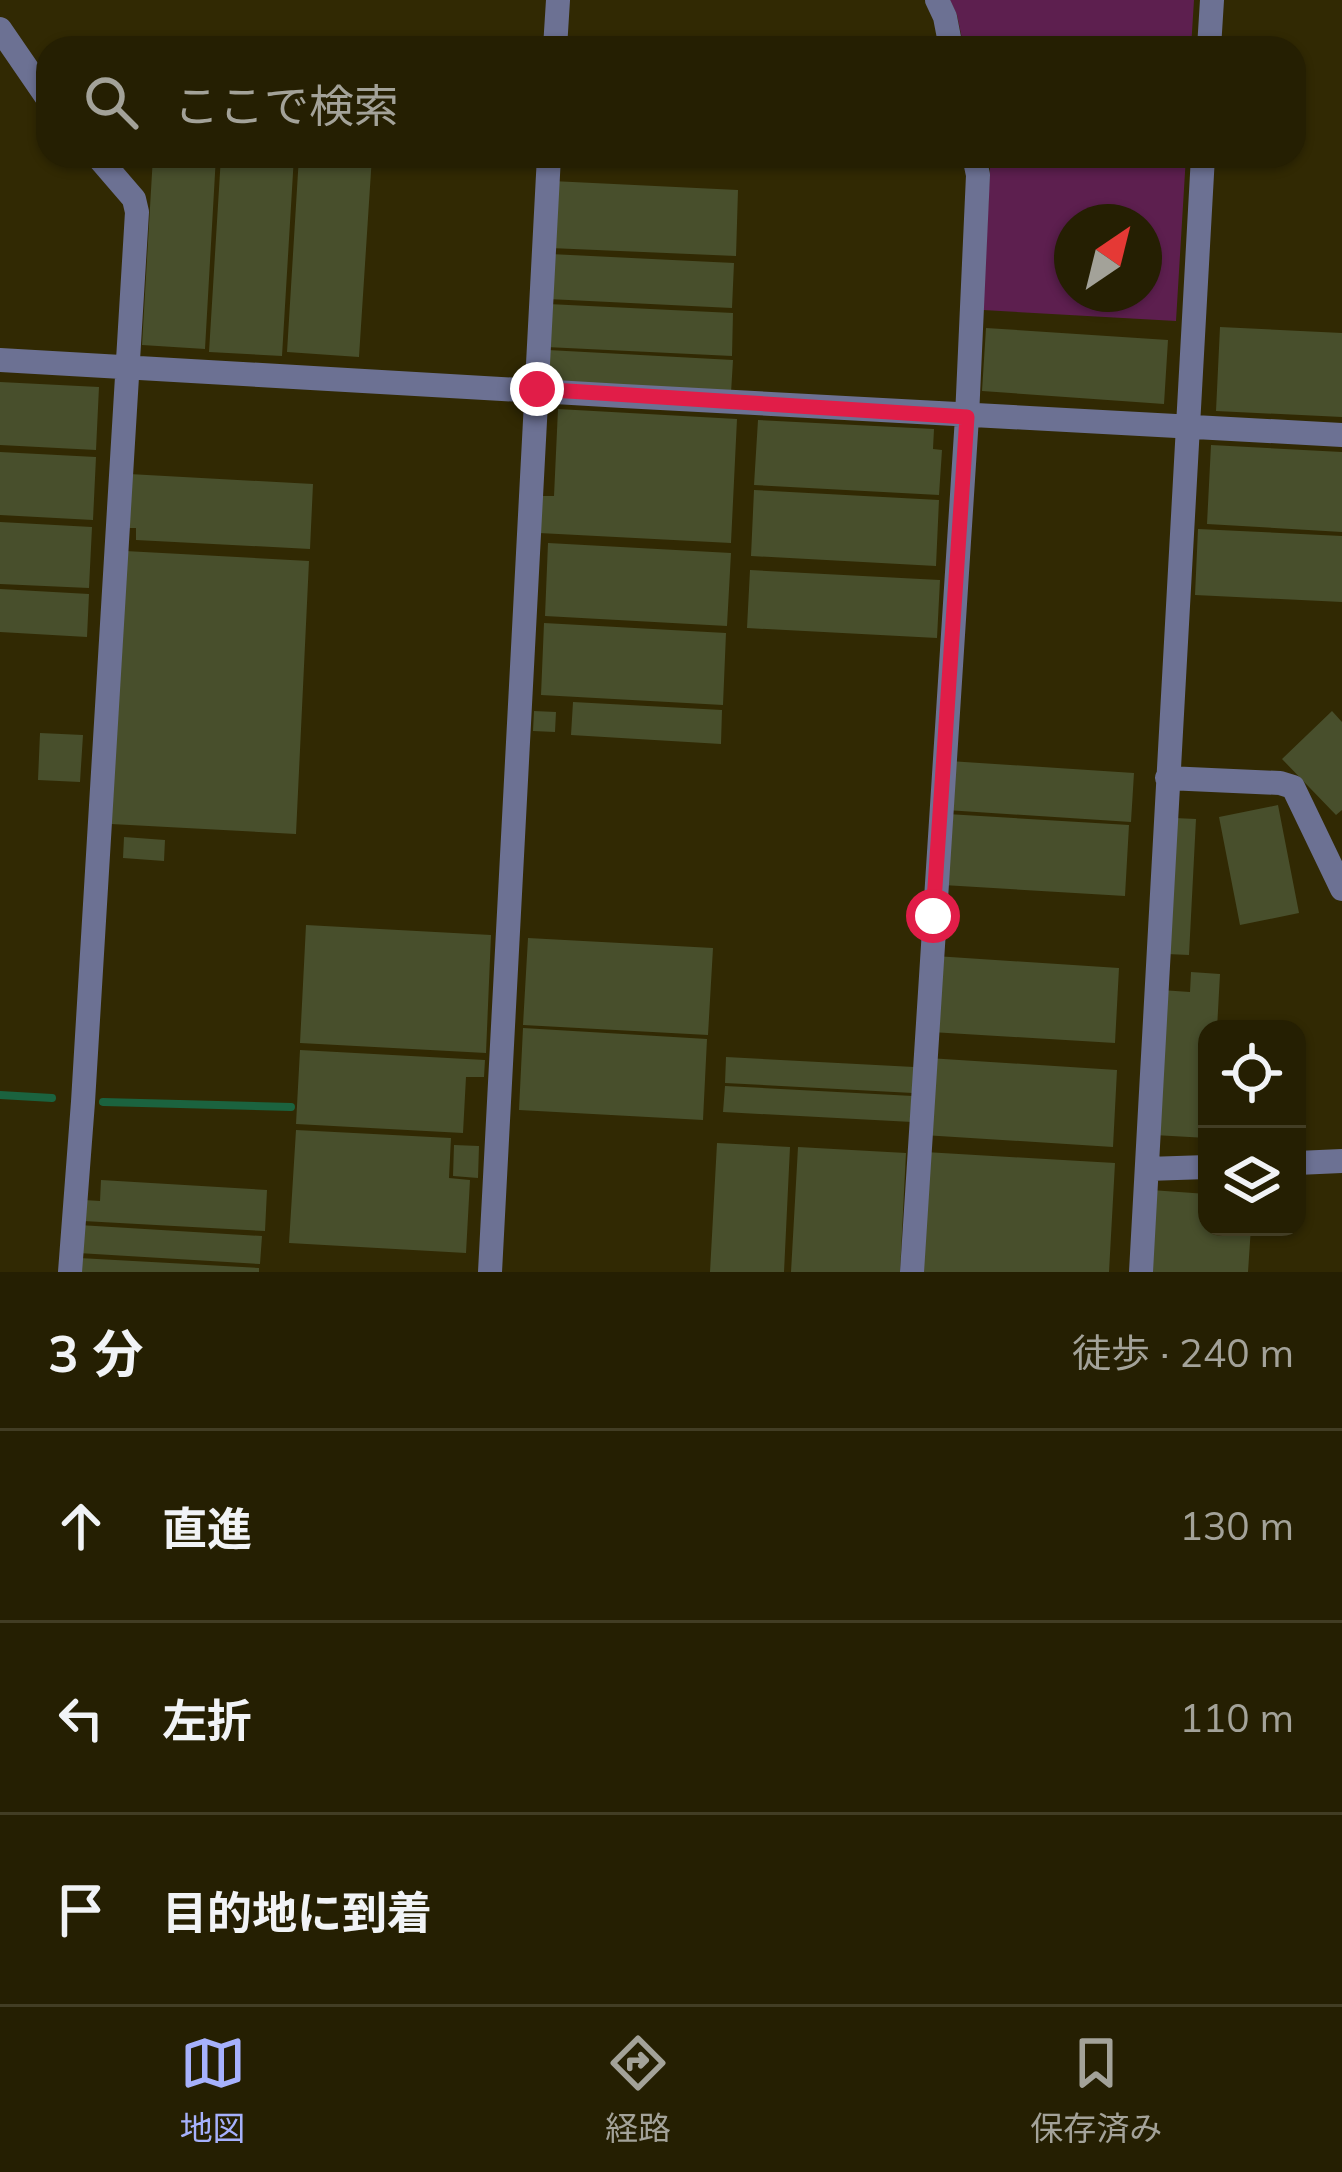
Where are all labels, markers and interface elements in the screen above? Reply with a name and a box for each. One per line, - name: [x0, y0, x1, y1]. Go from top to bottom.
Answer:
- search box: [36, 36, 1306, 168]
- icon: search: [78, 69, 144, 135]
- text: ここで検索: [174, 77, 399, 133]
- north arrow: [1054, 204, 1162, 312]
- route end: [510, 362, 564, 416]
- route start: [906, 889, 960, 943]
- map controls: [1198, 1020, 1306, 1236]
- button: locate: [1198, 1020, 1306, 1128]
- button: layers: [1198, 1128, 1306, 1236]
- text: 3 分: [48, 1321, 144, 1385]
- text: 徒歩 · 240 m: [1072, 1328, 1294, 1377]
- icon: ahead: [48, 1493, 114, 1559]
- text: 直進: [162, 1500, 252, 1556]
- text: 130 m: [1179, 1501, 1294, 1550]
- icon: left: [48, 1685, 114, 1751]
- text: 左折: [162, 1692, 252, 1748]
- text: 110 m: [1179, 1693, 1294, 1742]
- icon: arrive: [48, 1877, 114, 1943]
- text: 目的地に到着: [162, 1884, 432, 1940]
- tab: 地図: [180, 2030, 246, 2150]
- tab: 経路: [605, 2030, 671, 2150]
- tab: 保存済み: [1030, 2030, 1162, 2150]

